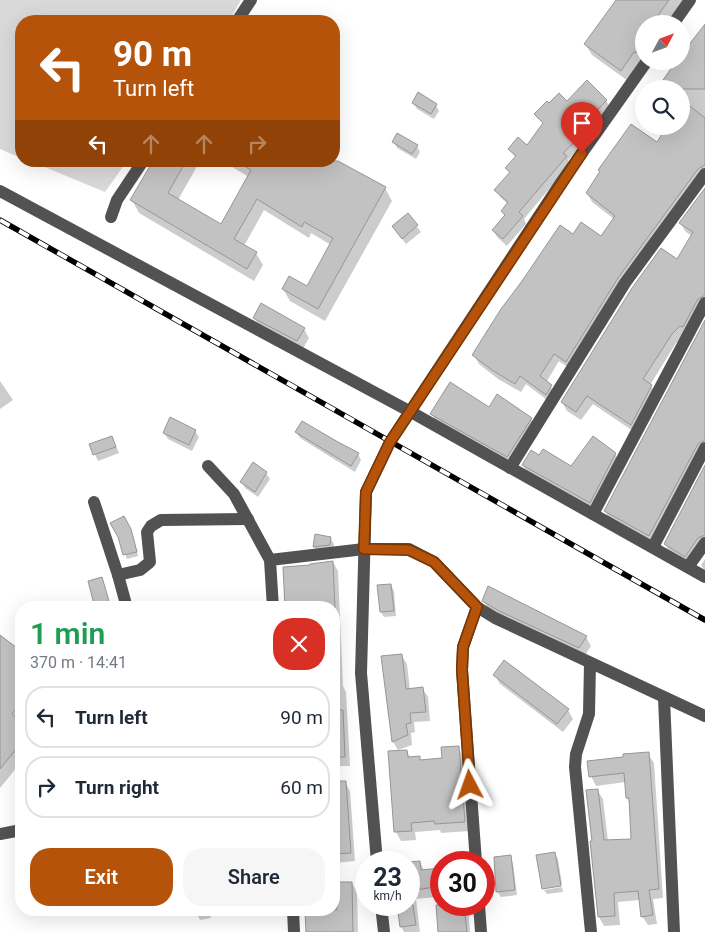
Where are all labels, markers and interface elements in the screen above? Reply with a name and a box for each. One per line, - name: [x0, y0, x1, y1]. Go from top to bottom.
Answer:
- north arrow: [635, 15, 690, 70]
- map controls: [635, 15, 690, 135]
- text: 90 m: [113, 34, 192, 75]
- icon: left: [30, 35, 95, 100]
- text: Turn left: [113, 76, 194, 101]
- button: search: [635, 80, 690, 135]
- pin: [561, 102, 603, 153]
- icon: arrive: [568, 109, 596, 137]
- icon: left: [84, 130, 112, 158]
- icon: ahead: [137, 130, 165, 158]
- icon: ahead: [190, 130, 218, 158]
- icon: right: [243, 130, 271, 158]
- text: 1 min: [30, 616, 105, 651]
- button: close: [273, 618, 325, 670]
- text: 370 m · 14:41: [30, 653, 127, 672]
- icon: left: [32, 703, 60, 731]
- text: Turn left: [75, 706, 148, 729]
- text: 90 m: [280, 706, 323, 729]
- position arrow: [443, 758, 495, 810]
- icon: right: [32, 773, 60, 801]
- text: Turn right: [75, 776, 159, 799]
- text: 60 m: [280, 776, 323, 799]
- button: Exit: [30, 848, 173, 906]
- button: Share: [183, 848, 325, 906]
- speed limit sign: 30: [430, 851, 495, 916]
- text: 23: [373, 863, 402, 892]
- text: km/h: [373, 889, 402, 903]

